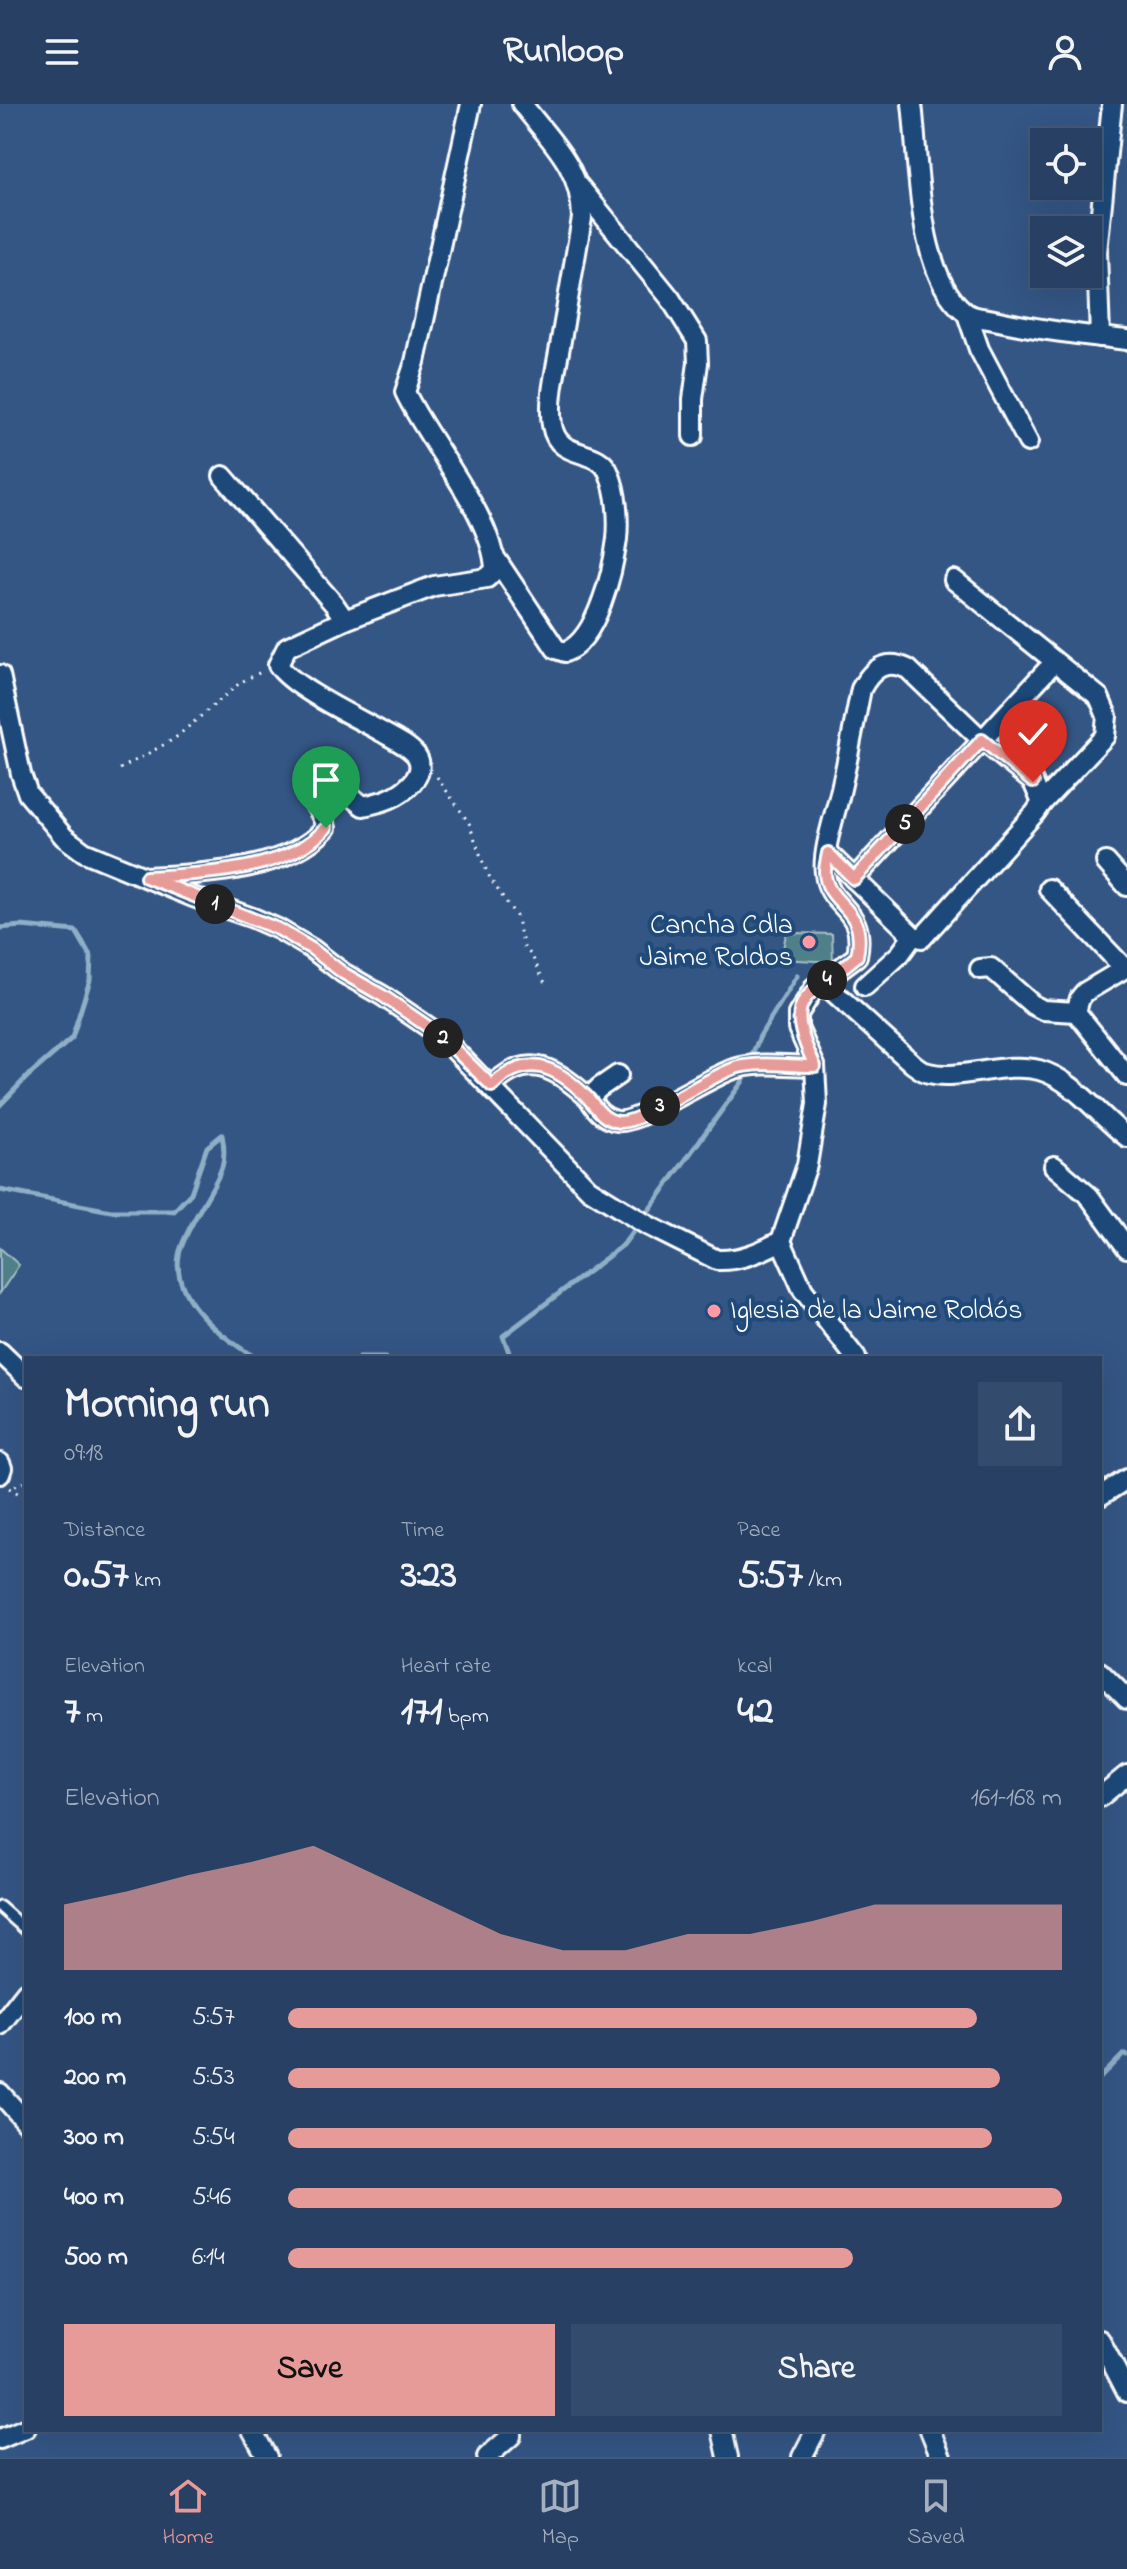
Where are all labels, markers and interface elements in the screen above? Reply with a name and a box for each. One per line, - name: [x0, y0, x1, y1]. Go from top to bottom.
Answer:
- text: Runloop: [503, 26, 624, 79]
- icon: menu: [40, 30, 84, 74]
- icon: person: [1043, 30, 1087, 74]
- map controls: [1030, 128, 1102, 288]
- button: locate: [1030, 128, 1102, 200]
- button: layers: [1030, 216, 1102, 288]
- pin: [999, 700, 1067, 782]
- icon: check: [1011, 712, 1055, 756]
- pin: [292, 746, 360, 828]
- icon: arrive: [304, 758, 348, 802]
- pin: 5: [885, 804, 925, 844]
- text: 5: [899, 808, 911, 840]
- pin: 1: [195, 884, 235, 924]
- text: 1: [212, 888, 219, 920]
- place label: Cancha Cdla Jaime Roldos: [639, 906, 793, 979]
- marker: Cancha Cdla Jaime Roldos: [800, 933, 818, 951]
- pin: 4: [807, 960, 847, 1000]
- text: 4: [822, 964, 832, 996]
- pin: 2: [423, 1018, 463, 1058]
- text: 2: [438, 1022, 448, 1054]
- pin: 3: [640, 1086, 680, 1126]
- text: 3: [655, 1090, 665, 1122]
- place label: Iglesia de la Jaime Roldós: [730, 1291, 1022, 1332]
- marker: Iglesia de la Jaime Roldós: [705, 1302, 723, 1320]
- text: Morning run: [64, 1373, 270, 1437]
- button: share: [978, 1382, 1062, 1466]
- text: 09:18: [64, 1435, 103, 1473]
- text: Distance: [64, 1515, 145, 1547]
- text: Time: [401, 1515, 444, 1547]
- text: Pace: [737, 1515, 780, 1547]
- text: 0.57: [64, 1547, 129, 1606]
- text: 3:23: [401, 1547, 457, 1606]
- text: 5:57: [737, 1547, 803, 1606]
- text: km: [129, 1565, 161, 1597]
- text: /km: [803, 1565, 842, 1597]
- text: Elevation: [64, 1651, 145, 1683]
- text: Heart rate: [401, 1651, 491, 1683]
- text: kcal: [737, 1651, 772, 1683]
- text: 7: [64, 1683, 80, 1742]
- text: 171: [401, 1683, 443, 1742]
- text: 42: [737, 1683, 774, 1742]
- text: m: [80, 1701, 103, 1733]
- text: bpm: [443, 1701, 489, 1733]
- text: Elevation: [64, 1780, 160, 1818]
- text: 161–168 m: [970, 1780, 1062, 1818]
- text: 100 m: [64, 1999, 121, 2037]
- text: 5:57: [192, 1999, 235, 2037]
- text: 200 m: [64, 2059, 126, 2097]
- text: 5:53: [192, 2059, 235, 2097]
- text: 300 m: [64, 2119, 124, 2157]
- text: 5:54: [192, 2119, 235, 2157]
- text: 400 m: [64, 2179, 124, 2217]
- text: 5:46: [192, 2179, 231, 2217]
- text: 500 m: [64, 2239, 128, 2277]
- text: 6:14: [192, 2239, 225, 2277]
- button: Save: [64, 2324, 555, 2416]
- button: Share: [571, 2324, 1062, 2416]
- tab: Home: [162, 2474, 214, 2554]
- tab: Map: [538, 2474, 582, 2554]
- tab: Saved: [907, 2474, 965, 2554]

